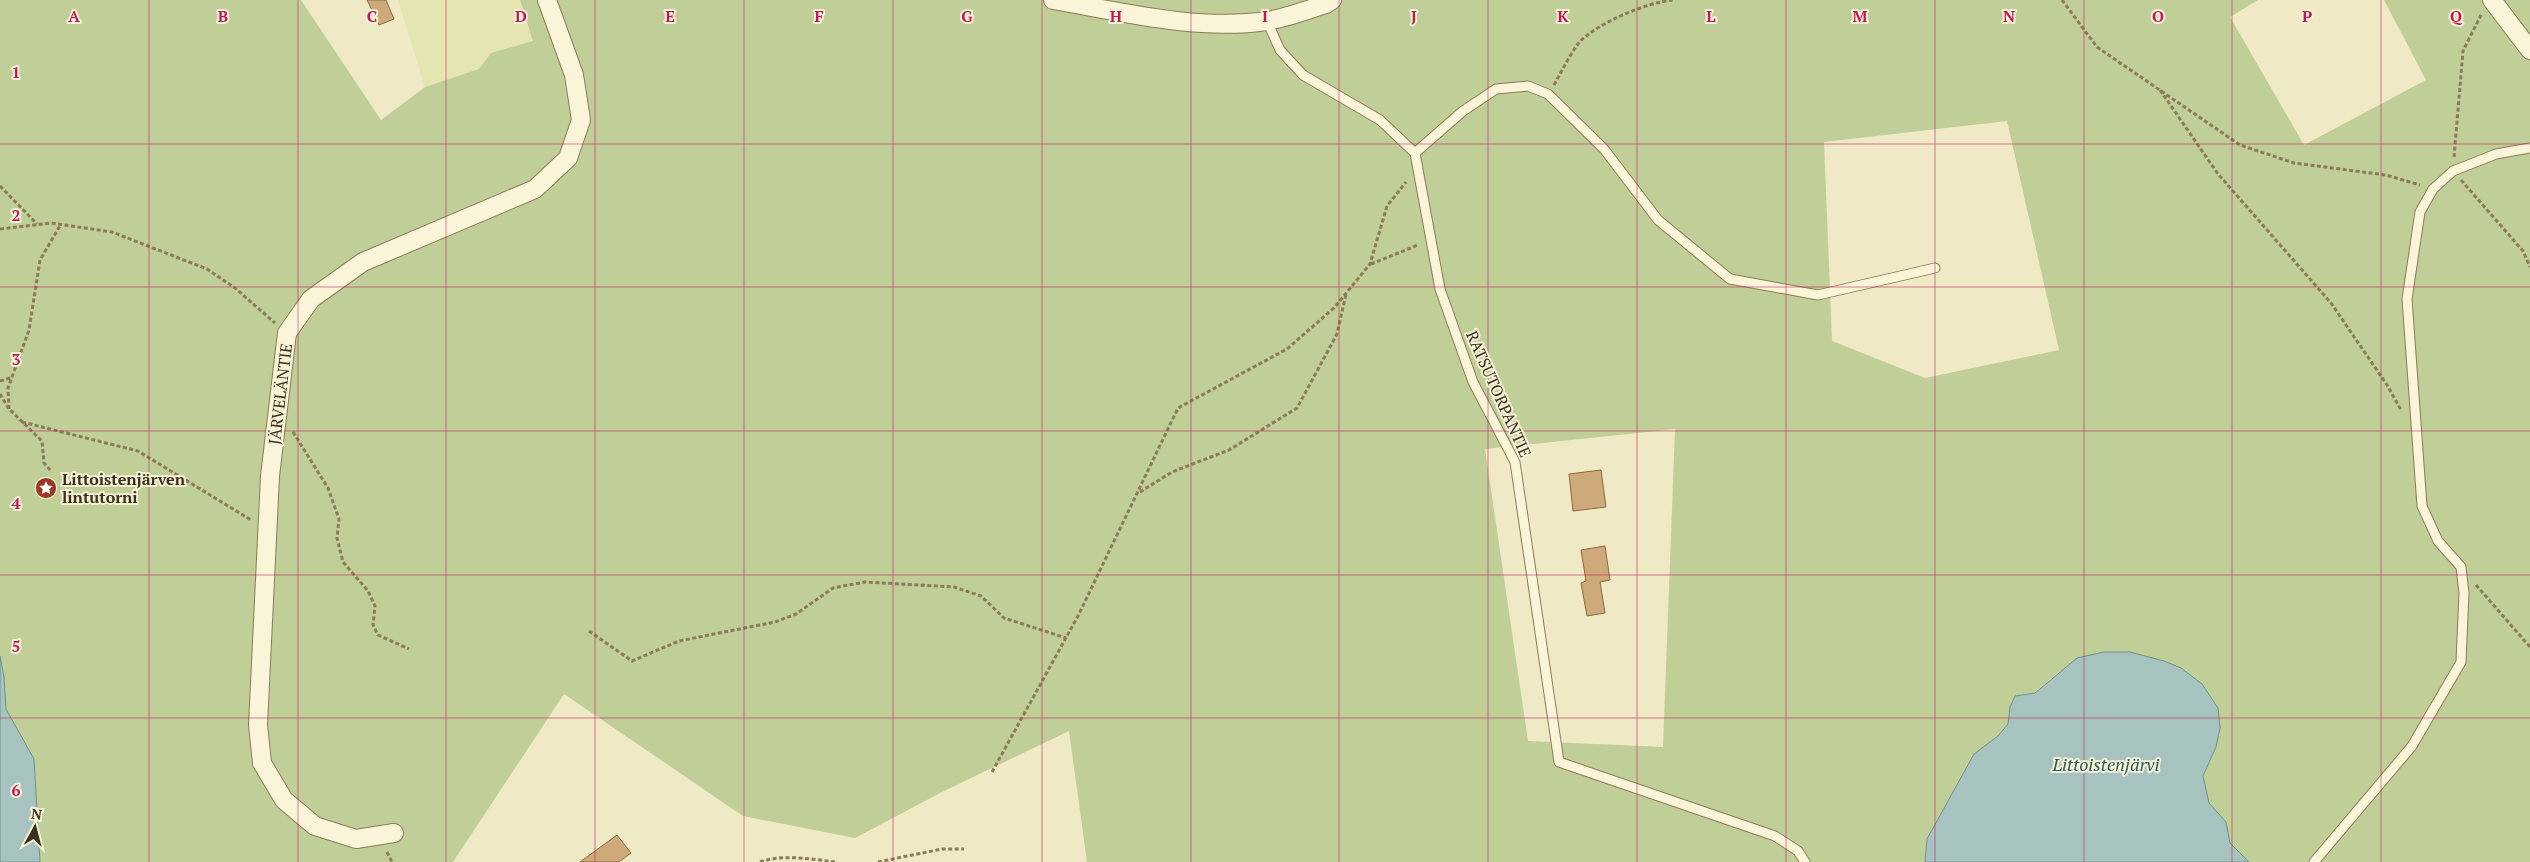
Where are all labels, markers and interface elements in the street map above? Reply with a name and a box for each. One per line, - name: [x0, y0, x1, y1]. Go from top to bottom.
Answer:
- text: A: [68, 5, 80, 27]
- text: B: [218, 5, 228, 27]
- text: C: [367, 5, 377, 27]
- text: D: [515, 5, 527, 27]
- text: E: [665, 5, 675, 27]
- text: F: [814, 5, 824, 27]
- text: G: [961, 5, 973, 27]
- text: H: [1110, 5, 1122, 27]
- text: I: [1262, 5, 1268, 27]
- text: J: [1411, 5, 1417, 27]
- text: K: [1557, 5, 1569, 27]
- text: L: [1706, 5, 1716, 27]
- text: M: [1853, 5, 1868, 27]
- text: N: [2003, 5, 2015, 27]
- text: O: [2152, 5, 2164, 27]
- text: P: [2302, 5, 2312, 27]
- text: Q: [2450, 5, 2463, 27]
- text: 1: [11, 61, 21, 83]
- text: 2: [11, 204, 21, 226]
- street label: RATSUTORPANTIE: [1461, 327, 1537, 461]
- street label: JÄRVELÄNTIE: [263, 342, 297, 446]
- text: 3: [11, 348, 21, 370]
- place label: Littoistenjärven lintutorni: [62, 468, 186, 508]
- place icon: Littoistenjärven lintutorni: [34, 476, 58, 500]
- text: 4: [11, 492, 21, 514]
- text: 5: [11, 635, 21, 657]
- water label: Littoistenjärvi: [2051, 752, 2160, 776]
- text: 6: [11, 779, 21, 801]
- north arrow: [10, 802, 60, 852]
- text: N: [30, 804, 43, 824]

